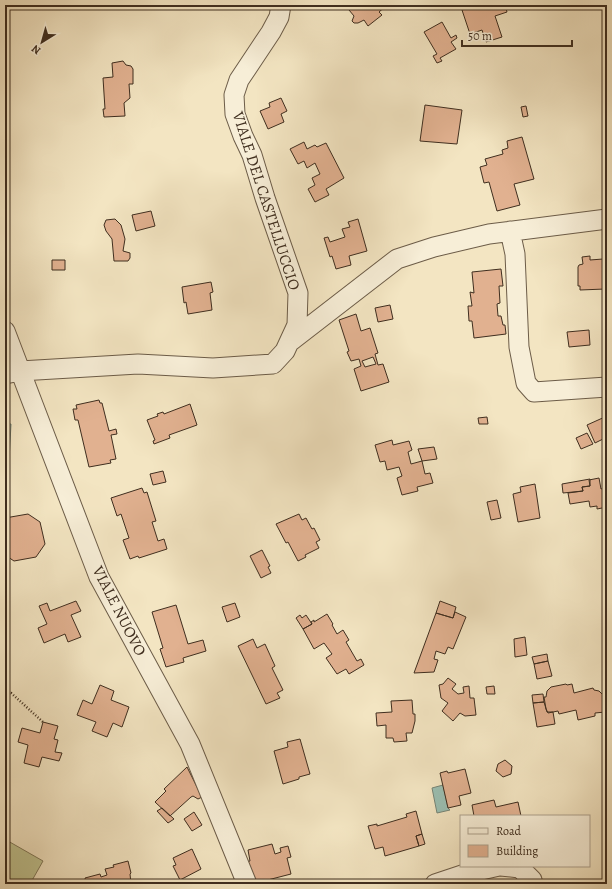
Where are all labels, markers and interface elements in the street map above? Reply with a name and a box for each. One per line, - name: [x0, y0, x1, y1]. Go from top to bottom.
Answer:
- north arrow: [22, 22, 62, 62]
- scale bar: [462, 22, 572, 48]
- text: 50 m: [468, 28, 492, 44]
- text: N: [29, 41, 44, 58]
- street label: VIALE DEL CASTELLUCCIO: [226, 108, 305, 293]
- street label: VIALE NUOVO: [86, 561, 151, 660]
- legend: [460, 815, 590, 867]
- text: Road: [496, 823, 522, 839]
- text: Building: [496, 843, 538, 859]

